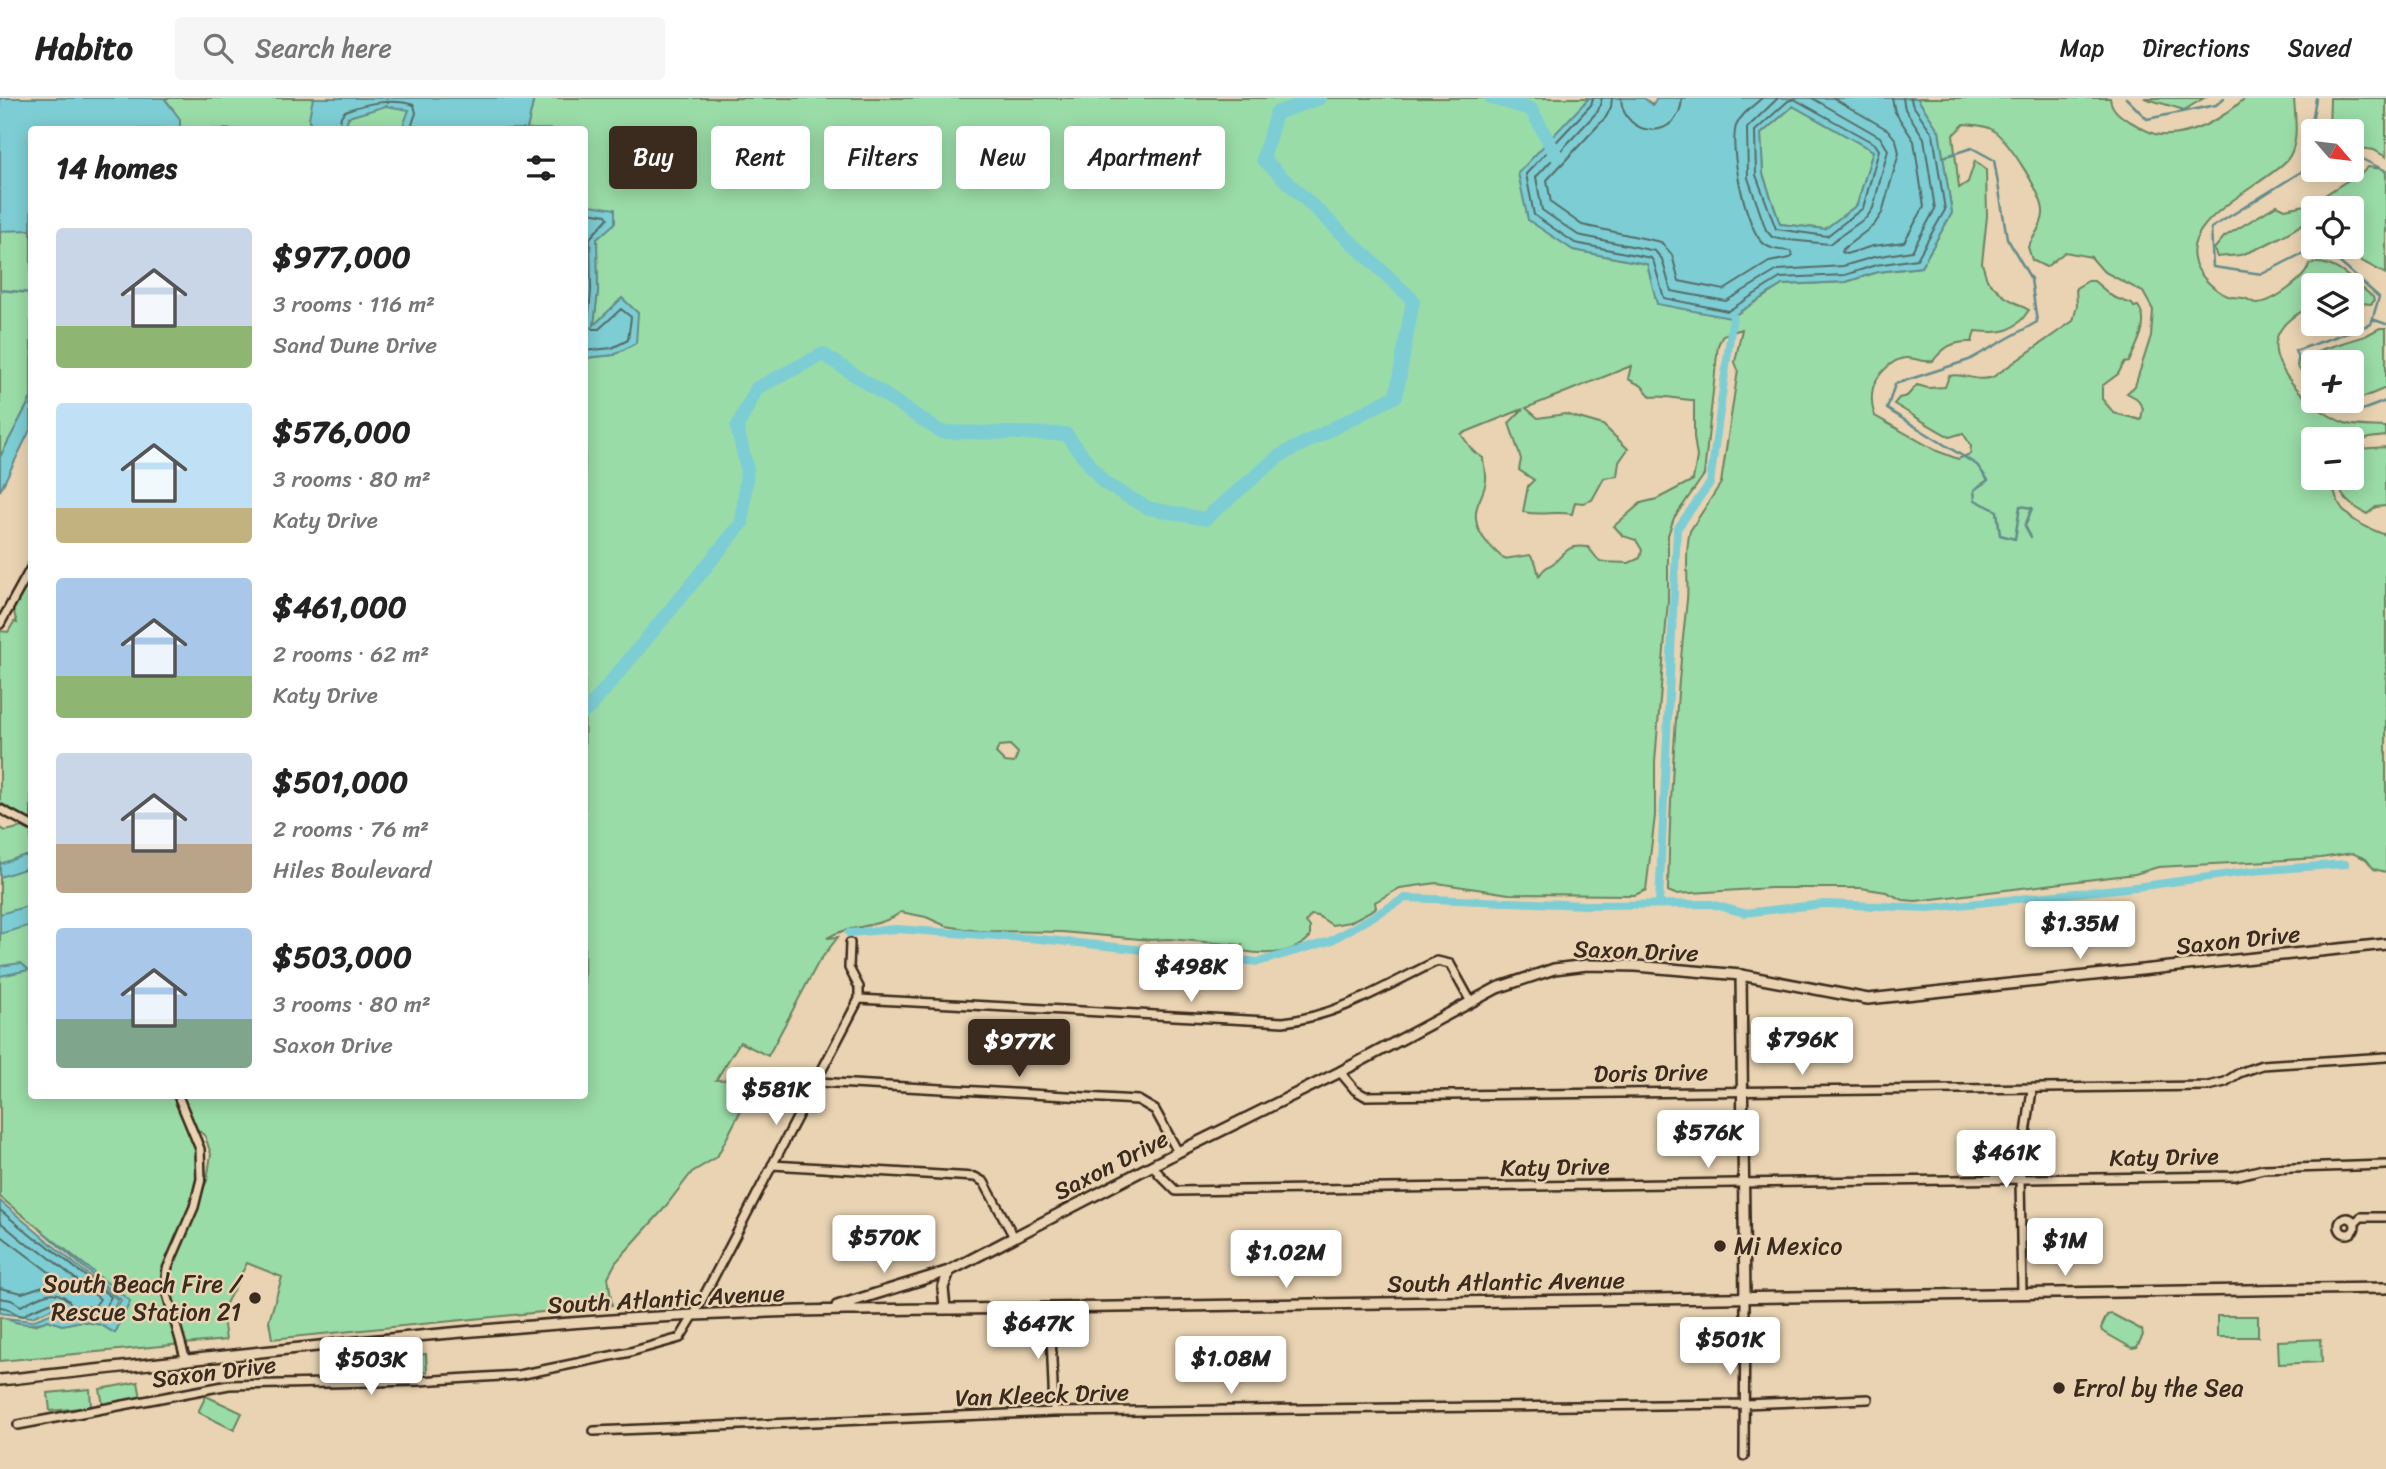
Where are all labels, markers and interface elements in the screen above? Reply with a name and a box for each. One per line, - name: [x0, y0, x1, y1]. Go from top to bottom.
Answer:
- search box: [175, 17, 665, 80]
- text: Habito: [35, 19, 133, 77]
- text: Search here: [255, 25, 392, 71]
- text: Map: [2060, 27, 2104, 69]
- text: Directions: [2142, 27, 2250, 69]
- text: Saved: [2288, 27, 2351, 69]
- icon: search: [199, 29, 237, 67]
- north arrow: [2301, 119, 2364, 182]
- map controls: [2301, 119, 2364, 490]
- chip: Buy: [609, 126, 697, 189]
- chip: Rent: [711, 126, 810, 189]
- chip: Filters: [824, 126, 942, 189]
- chip: New: [956, 126, 1050, 189]
- chip: Apartment: [1064, 126, 1225, 189]
- text: 14 homes: [56, 141, 177, 195]
- icon: filters: [522, 149, 560, 187]
- button: locate: [2301, 196, 2364, 259]
- text: $977,000: [273, 230, 411, 284]
- icon: home: [112, 256, 196, 340]
- button: layers: [2301, 273, 2364, 336]
- text: 3 rooms · 116 m²: [273, 284, 435, 325]
- text: Sand Dune Drive: [273, 325, 437, 366]
- button: +: [2301, 350, 2364, 413]
- text: $576,000: [273, 405, 411, 459]
- button: −: [2301, 427, 2364, 490]
- icon: home: [112, 431, 196, 515]
- text: 3 rooms · 80 m²: [273, 459, 431, 500]
- text: Katy Drive: [273, 500, 378, 541]
- text: $461,000: [273, 580, 407, 634]
- icon: home: [112, 606, 196, 690]
- text: 2 rooms · 62 m²: [273, 634, 429, 675]
- text: Katy Drive: [273, 675, 378, 716]
- text: $501,000: [273, 755, 408, 809]
- icon: home: [112, 781, 196, 865]
- text: 2 rooms · 76 m²: [273, 809, 429, 850]
- text: Hiles Boulevard: [273, 850, 431, 891]
- pin: $1.35M: [2023, 902, 2137, 961]
- text: $1.35M: [2041, 903, 2119, 944]
- street label: Saxon Drive: [2174, 913, 2302, 967]
- street label: Saxon Drive: [1573, 928, 1699, 974]
- text: $503,000: [273, 930, 412, 984]
- pin: $498K: [1142, 944, 1240, 1004]
- text: $498K: [1155, 946, 1227, 987]
- icon: home: [112, 956, 196, 1040]
- text: 3 rooms · 80 m²: [273, 984, 431, 1025]
- pin: $796K: [1753, 1018, 1851, 1077]
- text: $796K: [1767, 1019, 1837, 1060]
- pin: $977K: [970, 1020, 1068, 1079]
- text: $977K: [984, 1021, 1054, 1062]
- text: Saxon Drive: [273, 1025, 393, 1066]
- street label: Doris Drive: [1593, 1051, 1709, 1095]
- pin: $581K: [727, 1068, 825, 1127]
- text: $581K: [742, 1069, 810, 1110]
- pin: $576K: [1659, 1110, 1757, 1170]
- text: $576K: [1673, 1112, 1743, 1153]
- street label: Saxon Drive: [1046, 1118, 1176, 1212]
- pin: $461K: [1957, 1130, 2055, 1190]
- text: $461K: [1973, 1132, 2039, 1173]
- street label: Katy Drive: [2109, 1135, 2219, 1179]
- street label: Katy Drive: [1500, 1145, 1610, 1189]
- pin: $570K: [835, 1216, 933, 1275]
- text: $570K: [848, 1217, 920, 1258]
- pin: $1M: [2031, 1218, 2099, 1278]
- text: $1M: [2043, 1220, 2087, 1261]
- place label: Mi Mexico: [1734, 1225, 1842, 1267]
- pin: $1.02M: [1229, 1230, 1343, 1290]
- text: $1.02M: [1247, 1232, 1325, 1273]
- marker: Mi Mexico: [1712, 1238, 1728, 1254]
- street label: South Atlantic Avenue: [1387, 1259, 1625, 1305]
- place label: South Beach Fire / Rescue Station 21: [43, 1263, 244, 1333]
- street label: South Atlantic Avenue: [546, 1272, 786, 1326]
- marker: South Beach Fire / Rescue Station 21: [247, 1290, 263, 1306]
- pin: $647K: [989, 1302, 1087, 1361]
- text: $647K: [1003, 1303, 1073, 1344]
- pin: $501K: [1681, 1318, 1779, 1377]
- text: $501K: [1696, 1319, 1764, 1360]
- pin: $1.08M: [1174, 1336, 1288, 1396]
- pin: $503K: [322, 1338, 420, 1397]
- text: $1.08M: [1191, 1338, 1271, 1379]
- text: $503K: [336, 1339, 406, 1380]
- street label: Saxon Drive: [149, 1344, 279, 1400]
- place label: Errol by the Sea: [2073, 1367, 2243, 1409]
- street label: Van Kleeck Drive: [954, 1371, 1130, 1419]
- marker: Errol by the Sea: [2051, 1380, 2067, 1396]

